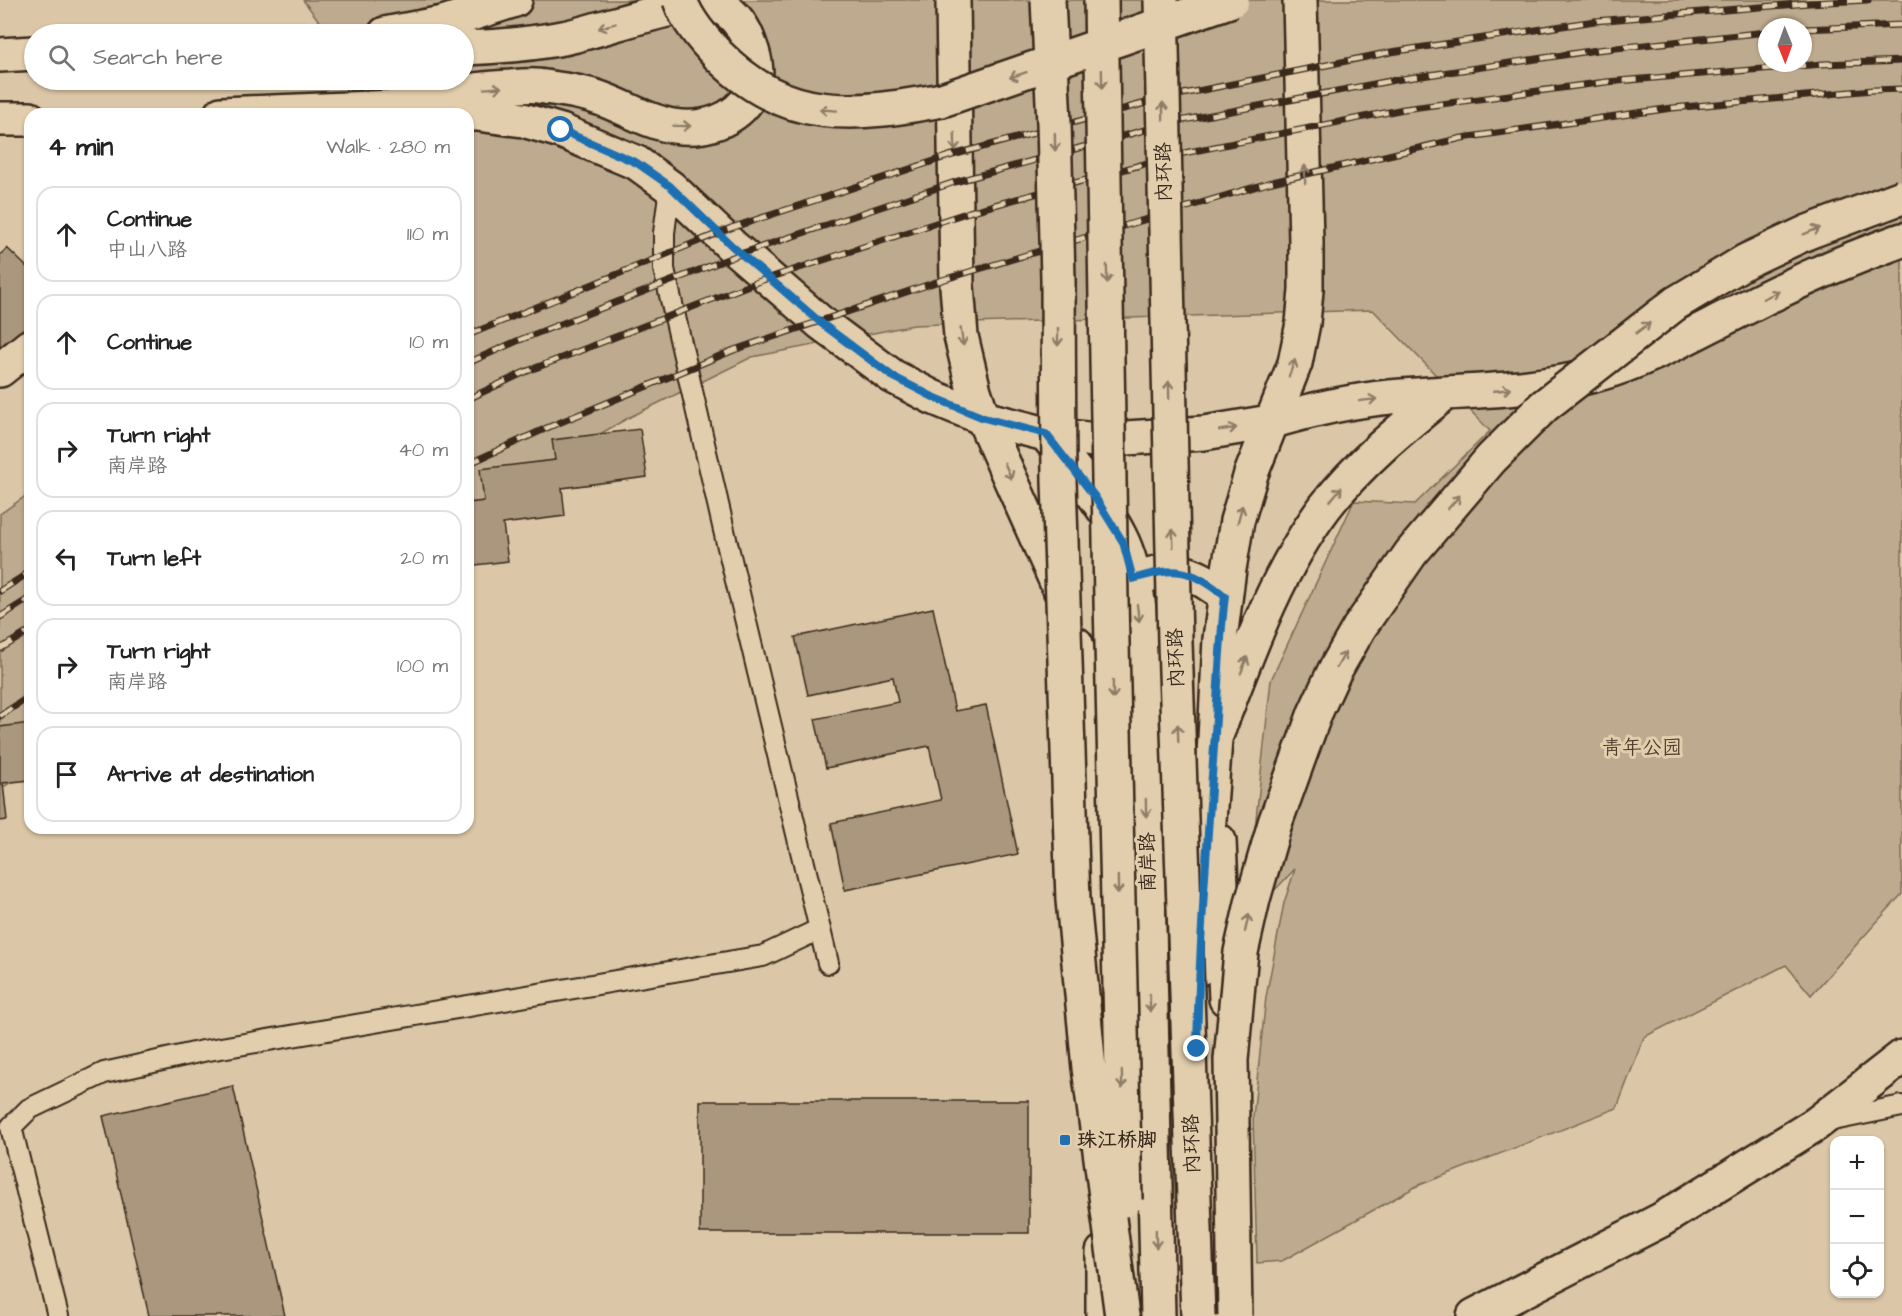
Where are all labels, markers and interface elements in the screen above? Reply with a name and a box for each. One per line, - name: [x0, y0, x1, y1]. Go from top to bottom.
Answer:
- north arrow: [1758, 18, 1812, 72]
- one-way arrow: [598, 21, 617, 32]
- search box: [24, 24, 474, 90]
- icon: search: [45, 41, 78, 74]
- text: Search here: [93, 42, 223, 73]
- one-way arrow: [1096, 69, 1108, 89]
- one-way arrow: [1009, 70, 1028, 81]
- one-way arrow: [483, 82, 503, 93]
- one-way arrow: [1157, 102, 1169, 122]
- one-way arrow: [819, 104, 839, 115]
- route start: [547, 116, 573, 142]
- one-way arrow: [671, 120, 691, 132]
- text: 4 min: [48, 129, 113, 165]
- one-way arrow: [949, 132, 961, 152]
- one-way arrow: [1049, 132, 1060, 152]
- text: Walk · 280 m: [326, 133, 450, 161]
- street label: 内环路: [1149, 141, 1179, 202]
- one-way arrow: [1299, 165, 1310, 185]
- text: Continue: [107, 204, 192, 235]
- icon: ahead: [50, 218, 83, 251]
- text: 110 m: [407, 220, 448, 248]
- one-way arrow: [1802, 225, 1821, 236]
- text: 中山八路: [107, 236, 187, 264]
- one-way arrow: [1101, 264, 1112, 284]
- one-way arrow: [1761, 289, 1779, 301]
- one-way arrow: [1635, 322, 1651, 334]
- icon: ahead: [50, 326, 83, 359]
- text: Continue: [107, 327, 192, 358]
- one-way arrow: [957, 327, 968, 347]
- one-way arrow: [1052, 327, 1064, 347]
- text: 10 m: [409, 328, 448, 356]
- one-way arrow: [1287, 359, 1298, 377]
- one-way arrow: [1163, 381, 1175, 400]
- one-way arrow: [1492, 384, 1512, 395]
- one-way arrow: [1358, 394, 1378, 405]
- text: Turn right: [107, 420, 210, 451]
- one-way arrow: [1218, 423, 1237, 434]
- icon: right: [50, 434, 83, 467]
- text: 40 m: [398, 436, 448, 464]
- text: 南岸路: [107, 452, 167, 480]
- one-way arrow: [1002, 462, 1014, 480]
- one-way arrow: [1329, 487, 1343, 502]
- one-way arrow: [1447, 495, 1461, 510]
- one-way arrow: [1234, 505, 1246, 524]
- one-way arrow: [1167, 528, 1178, 548]
- icon: left: [50, 542, 83, 575]
- text: Turn left: [107, 543, 201, 574]
- text: 20 m: [400, 544, 448, 572]
- one-way arrow: [1133, 602, 1144, 622]
- street label: 内环路: [1161, 627, 1191, 688]
- text: Turn right: [107, 636, 210, 667]
- icon: right: [50, 650, 83, 683]
- text: 100 m: [397, 652, 448, 680]
- one-way arrow: [1335, 652, 1347, 669]
- one-way arrow: [1239, 656, 1250, 674]
- text: 南岸路: [107, 668, 167, 696]
- one-way arrow: [1107, 680, 1119, 700]
- one-way arrow: [1173, 723, 1184, 743]
- park label: 青年公园: [1602, 734, 1682, 762]
- icon: arrive: [50, 758, 83, 791]
- text: Arrive at destination: [107, 759, 314, 790]
- one-way arrow: [1141, 797, 1152, 817]
- street label: 南岸路: [1133, 831, 1163, 892]
- one-way arrow: [1112, 875, 1124, 895]
- one-way arrow: [1242, 914, 1254, 933]
- one-way arrow: [1144, 992, 1156, 1012]
- route end: [1183, 1035, 1209, 1061]
- one-way arrow: [1116, 1070, 1128, 1090]
- street label: 内环路: [1177, 1113, 1207, 1174]
- place label: 珠江桥脚: [1077, 1126, 1157, 1154]
- marker: 珠江桥脚: [1058, 1133, 1072, 1147]
- map controls: [1830, 1136, 1884, 1298]
- button: +: [1830, 1136, 1884, 1190]
- button: −: [1830, 1190, 1884, 1244]
- one-way arrow: [1150, 1229, 1162, 1249]
- button: locate: [1830, 1244, 1884, 1298]

